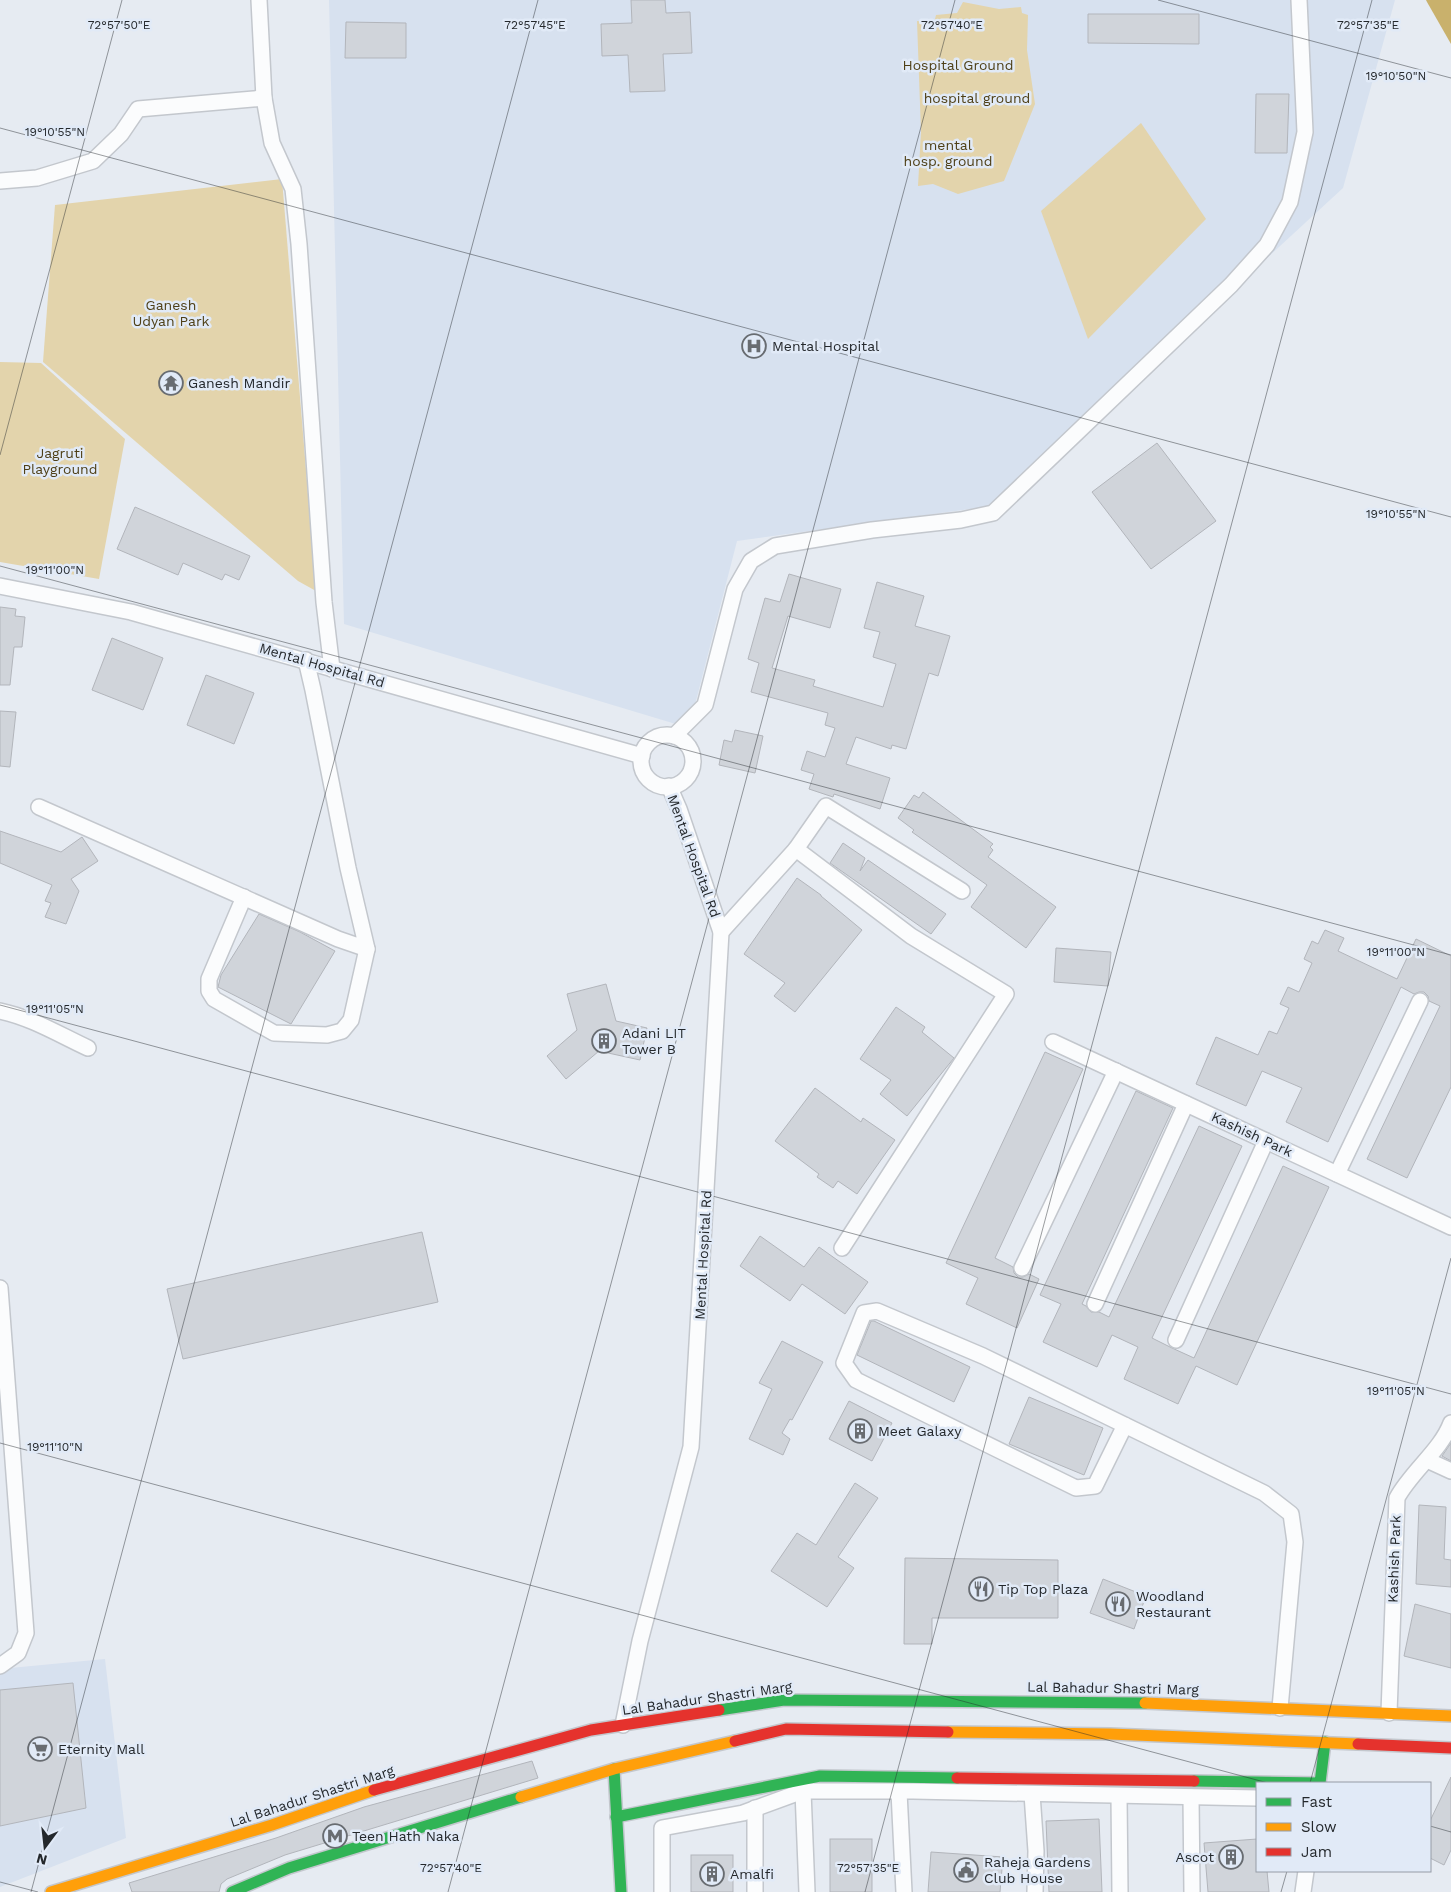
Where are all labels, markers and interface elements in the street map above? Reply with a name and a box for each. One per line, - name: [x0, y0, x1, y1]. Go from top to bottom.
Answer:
- text: 72°57'50"E: [88, 18, 151, 32]
- text: 72°57'45"E: [504, 18, 566, 32]
- text: 72°57'40"E: [921, 18, 983, 32]
- text: 72°57'35"E: [1337, 18, 1399, 32]
- park label: Hospital Ground: [903, 57, 1013, 73]
- text: 19°10'50"N: [1366, 69, 1426, 83]
- park label: hospital ground: [924, 90, 1030, 106]
- text: 19°10'55"N: [25, 125, 85, 139]
- park label: mental hosp. ground: [904, 137, 992, 169]
- park label: Ganesh Udyan Park: [132, 297, 210, 329]
- hospital icon: Mental Hospital: [741, 333, 767, 359]
- place label: Mental Hospital: [772, 338, 880, 354]
- temple icon: Ganesh Mandir: [158, 370, 184, 396]
- place label: Ganesh Mandir: [188, 375, 291, 391]
- park label: Jagruti Playground: [23, 445, 97, 477]
- text: 19°10'55"N: [1366, 507, 1426, 521]
- text: 19°11'00"N: [26, 563, 84, 577]
- street label: Mental Hospital Rd: [258, 639, 386, 691]
- street label: Mental Hospital Rd: [664, 792, 724, 920]
- text: 19°11'00"N: [1367, 945, 1425, 959]
- text: 19°11'05"N: [26, 1002, 84, 1016]
- place label: Adani LIT Tower B: [622, 1025, 686, 1057]
- building icon: Adani LIT Tower B: [591, 1028, 617, 1054]
- street label: Kashish Park: [1209, 1108, 1295, 1160]
- street label: Mental Hospital Rd: [692, 1190, 714, 1320]
- text: 19°11'05"N: [1367, 1384, 1425, 1398]
- building icon: Meet Galaxy: [847, 1418, 873, 1444]
- place label: Meet Galaxy: [878, 1423, 962, 1439]
- text: 19°11'10"N: [27, 1440, 83, 1454]
- street label: Kashish Park: [1384, 1515, 1404, 1603]
- restaurant icon: Tip Top Plaza: [968, 1576, 994, 1602]
- place label: Tip Top Plaza: [998, 1581, 1088, 1597]
- place label: Woodland Restaurant: [1136, 1588, 1211, 1620]
- restaurant icon: Woodland Restaurant: [1105, 1591, 1131, 1617]
- street label: Lal Bahadur Shastri Marg: [621, 1678, 794, 1718]
- street label: Lal Bahadur Shastri Marg: [1027, 1679, 1200, 1698]
- supermarket icon: Eternity Mall: [27, 1736, 53, 1762]
- place label: Eternity Mall: [58, 1741, 145, 1757]
- street label: Lal Bahadur Shastri Marg: [228, 1762, 397, 1830]
- legend: [1256, 1782, 1431, 1872]
- text: Fast: [1301, 1793, 1333, 1811]
- text: Slow: [1301, 1818, 1337, 1836]
- north arrow: [20, 1822, 70, 1872]
- metro station icon: Teen Hath Naka: [322, 1823, 348, 1849]
- place label: Teen Hath Naka: [352, 1828, 460, 1844]
- text: Jam: [1301, 1843, 1332, 1861]
- building icon: Ascot: [1218, 1844, 1244, 1870]
- place label: Ascot: [1175, 1849, 1214, 1865]
- text: N: [35, 1850, 49, 1869]
- place label: Raheja Gardens Club House: [984, 1854, 1091, 1886]
- public building icon: Raheja Gardens Club House: [953, 1857, 979, 1883]
- text: 72°57'40"E: [420, 1861, 482, 1875]
- building icon: Amalfi: [699, 1861, 725, 1887]
- text: 72°57'35"E: [837, 1861, 899, 1875]
- place label: Amalfi: [730, 1866, 774, 1882]

